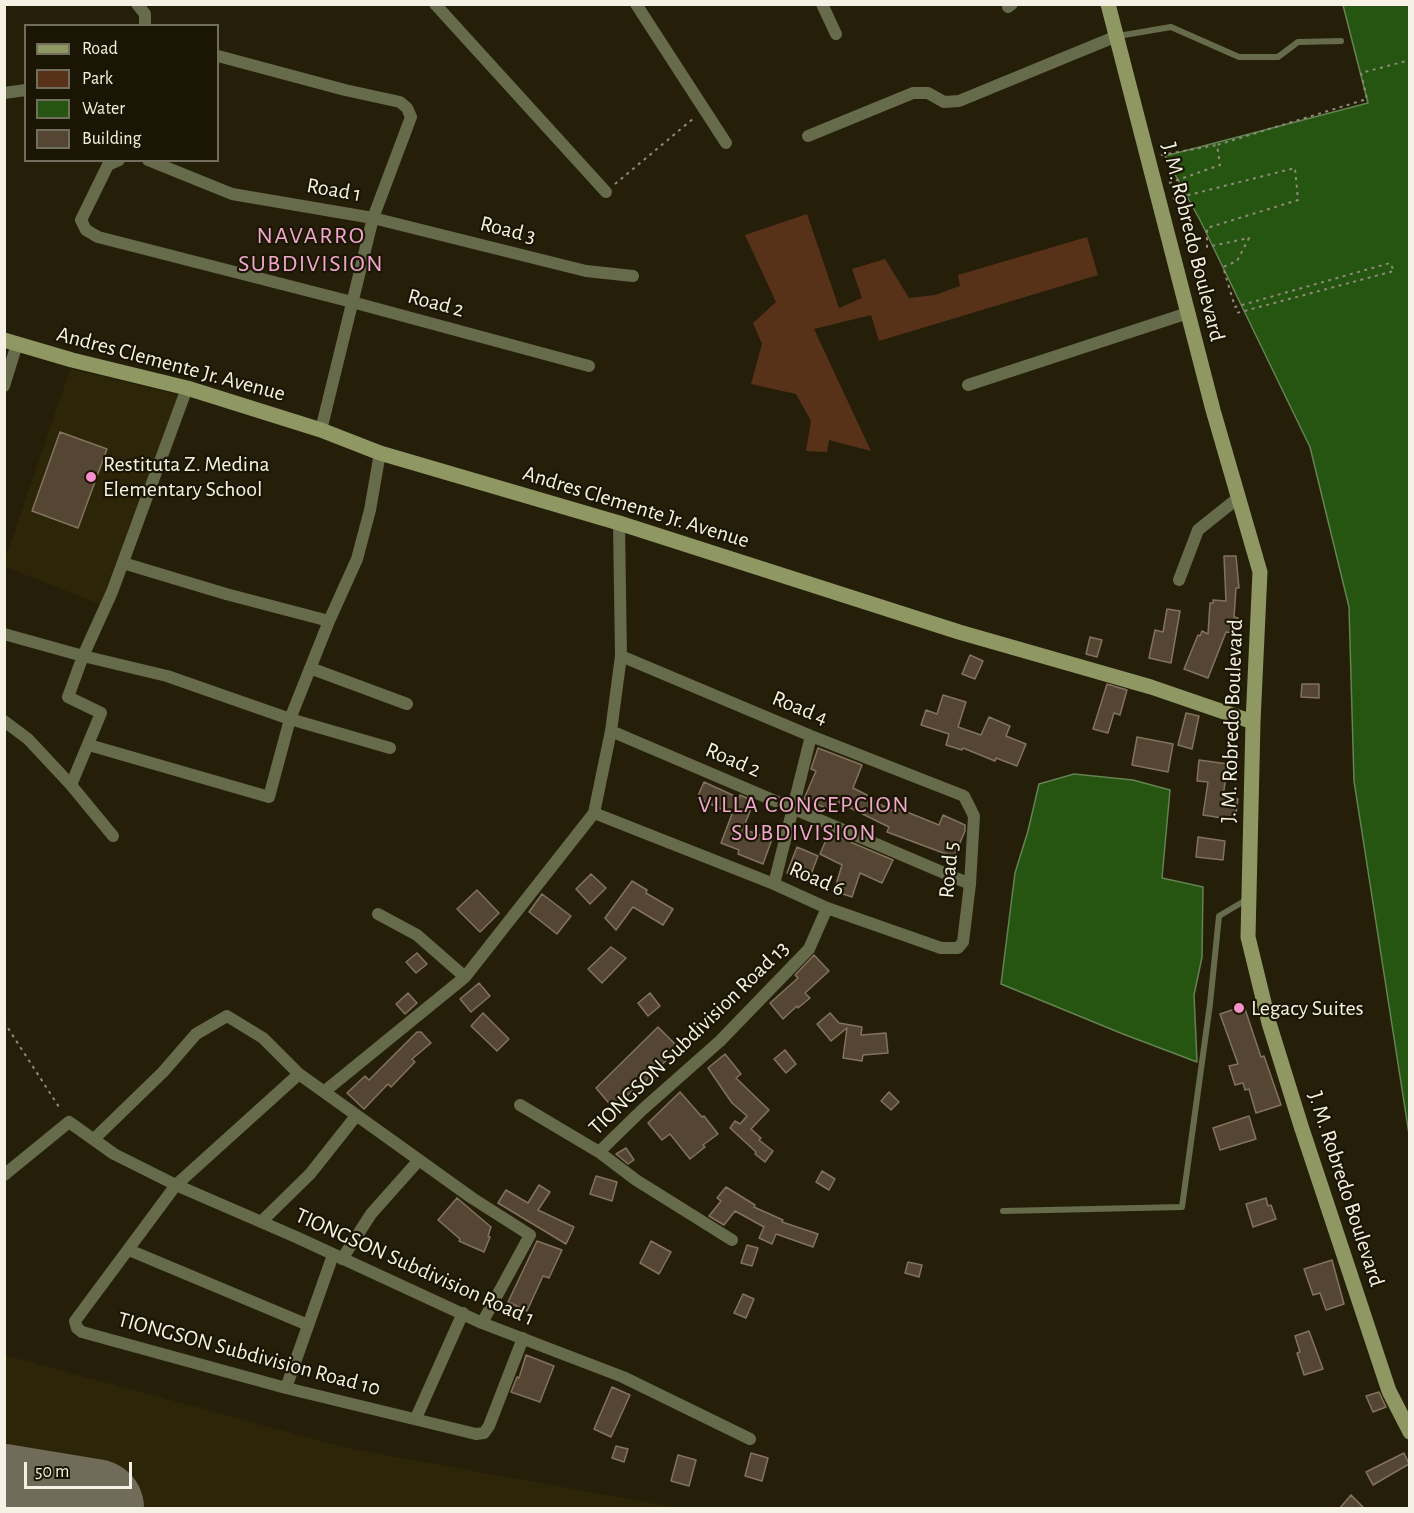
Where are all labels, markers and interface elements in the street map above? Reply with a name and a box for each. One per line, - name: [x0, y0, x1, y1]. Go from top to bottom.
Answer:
- legend: [24, 24, 219, 162]
- text: Road: [82, 40, 118, 58]
- text: Park: [82, 70, 113, 88]
- text: Water: [82, 100, 125, 118]
- text: Building: [82, 130, 141, 148]
- street label: J. M. Robredo Boulevard: [1156, 140, 1230, 344]
- street label: Road 1: [305, 172, 363, 208]
- street label: Road 3: [477, 210, 539, 250]
- district label: NAVARRO SUBDIVISION: [238, 222, 384, 278]
- street label: Road 2: [405, 283, 467, 323]
- street label: Andres Clemente Jr. Avenue: [54, 321, 288, 407]
- place label: Restituta Z. Medina Elementary School: [103, 451, 270, 502]
- street label: Andres Clemente Jr. Avenue: [520, 460, 752, 554]
- marker: Restituta Z. Medina Elementary School: [84, 470, 98, 484]
- street label: J. M. Robredo Boulevard: [1215, 619, 1249, 823]
- street label: Road 4: [768, 685, 832, 731]
- street label: Road 2: [701, 737, 765, 783]
- district label: VILLA CONCEPCION SUBDIVISION: [698, 791, 910, 847]
- street label: Road 5: [933, 841, 965, 899]
- street label: Road 6: [785, 856, 849, 902]
- street label: TIONGSON Subdivision Road 13: [583, 935, 795, 1141]
- place label: Legacy Suites: [1251, 995, 1364, 1021]
- marker: Legacy Suites: [1232, 1001, 1246, 1015]
- street label: J. M. Robredo Boulevard: [1302, 1088, 1390, 1290]
- street label: TIONGSON Subdivision Road 1: [291, 1202, 539, 1332]
- street label: TIONGSON Subdivision Road 10: [115, 1306, 383, 1402]
- scale bar: [27, 1450, 135, 1488]
- text: 50 m: [35, 1463, 69, 1481]

